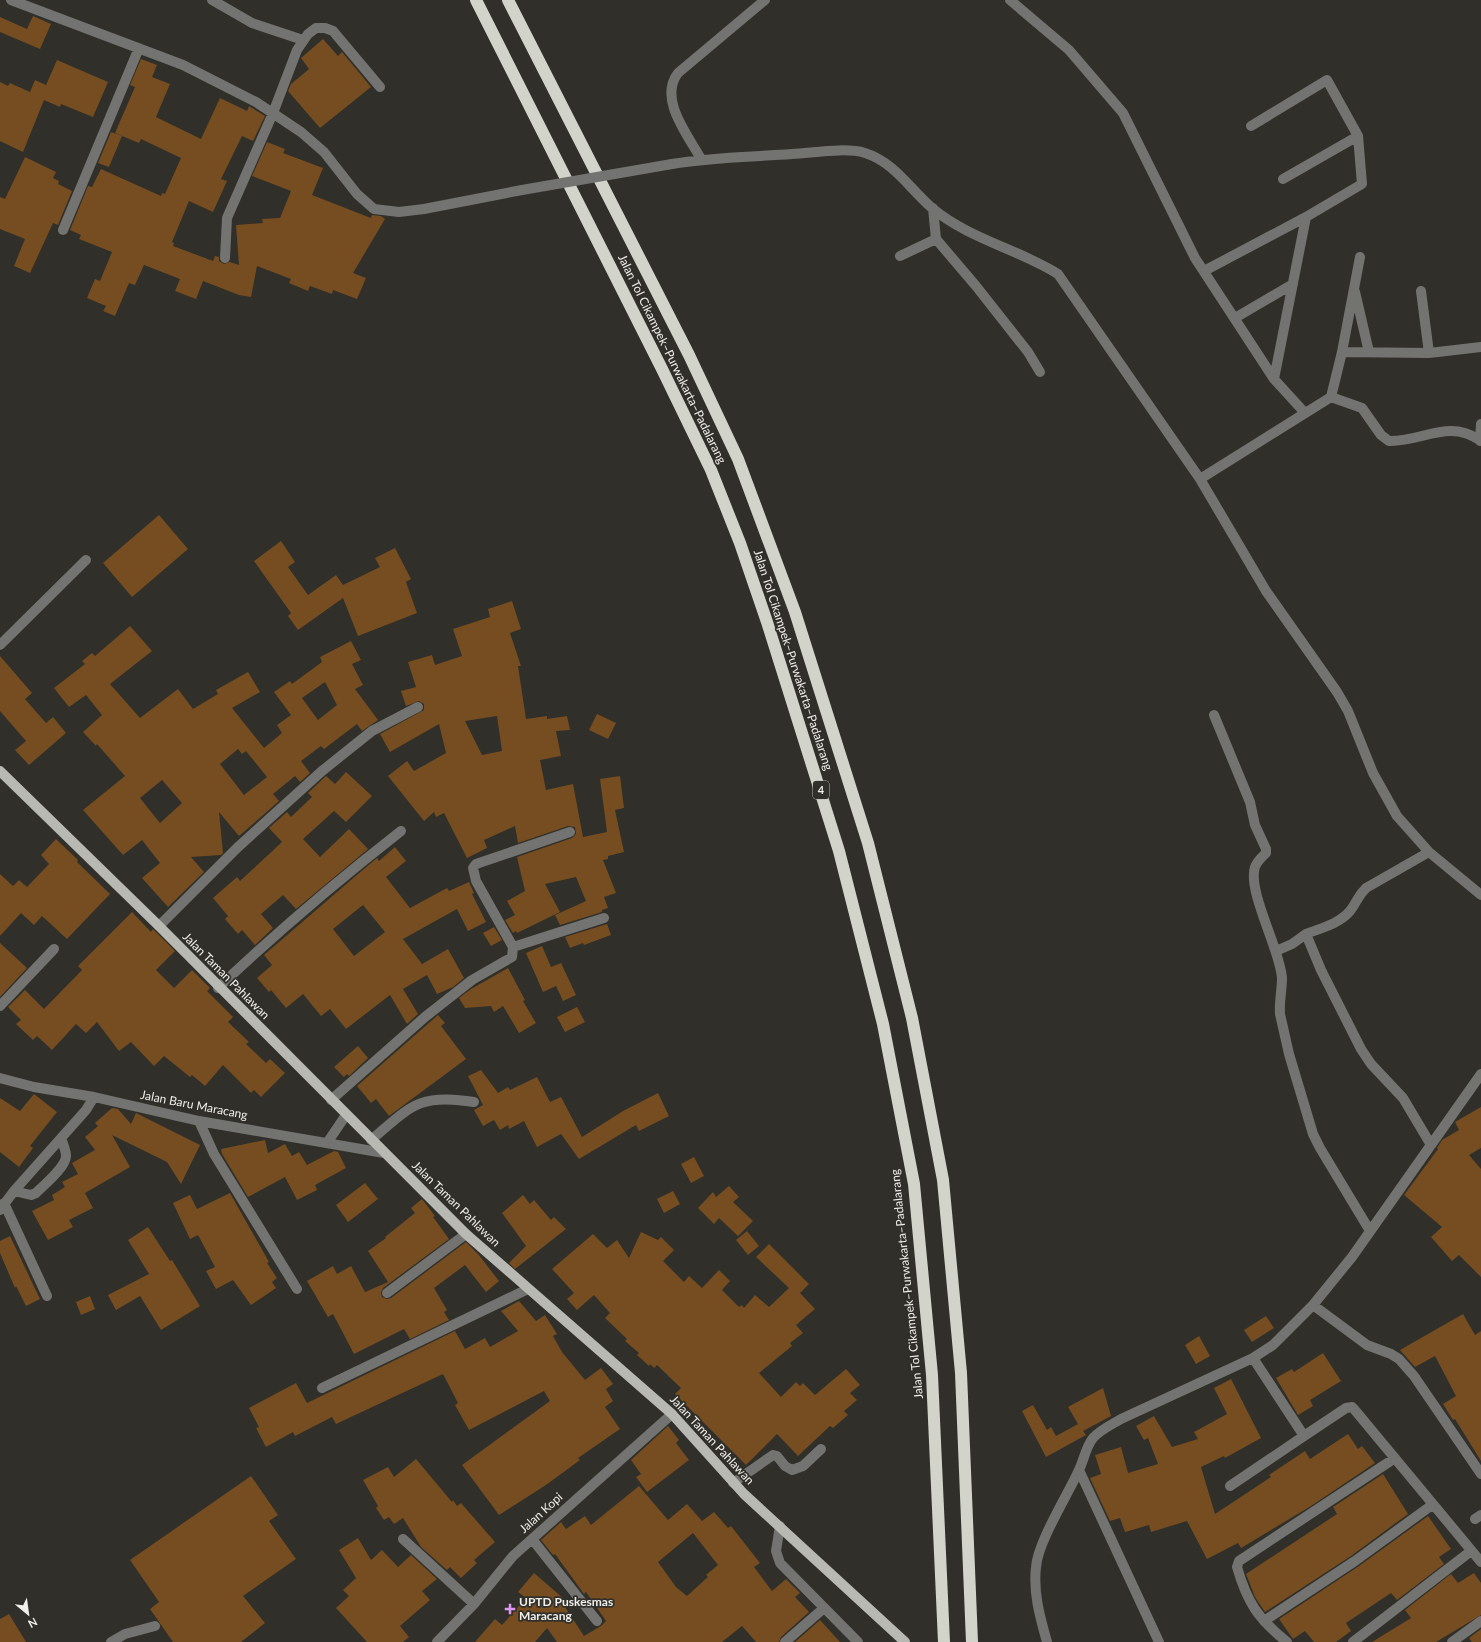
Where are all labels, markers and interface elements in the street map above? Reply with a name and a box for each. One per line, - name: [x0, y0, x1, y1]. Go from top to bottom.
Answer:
- street label: Jalan Tol Cikampek–Purwakarta–Padalarang: [615, 252, 730, 466]
- street label: Jalan Tol Cikampek–Purwakarta–Padalarang: [751, 548, 836, 772]
- road number: 4: [813, 781, 829, 799]
- street label: Jalan Taman Pahlawan: [180, 929, 273, 1022]
- street label: Jalan Baru Maracang: [139, 1087, 249, 1122]
- street label: Jalan Taman Pahlawan: [409, 1158, 504, 1250]
- street label: Jalan Tol Cikampek–Purwakarta–Padalarang: [887, 1168, 926, 1400]
- street label: Jalan Taman Pahlawan: [667, 1392, 758, 1487]
- street label: Jalan Kopi: [516, 1489, 566, 1536]
- north arrow: [8, 1594, 48, 1634]
- place label: UPTD Puskesmas Maracang: [519, 1594, 613, 1623]
- marker: UPTD Puskesmas Maracang: [504, 1603, 516, 1615]
- text: N: [26, 1615, 40, 1631]

